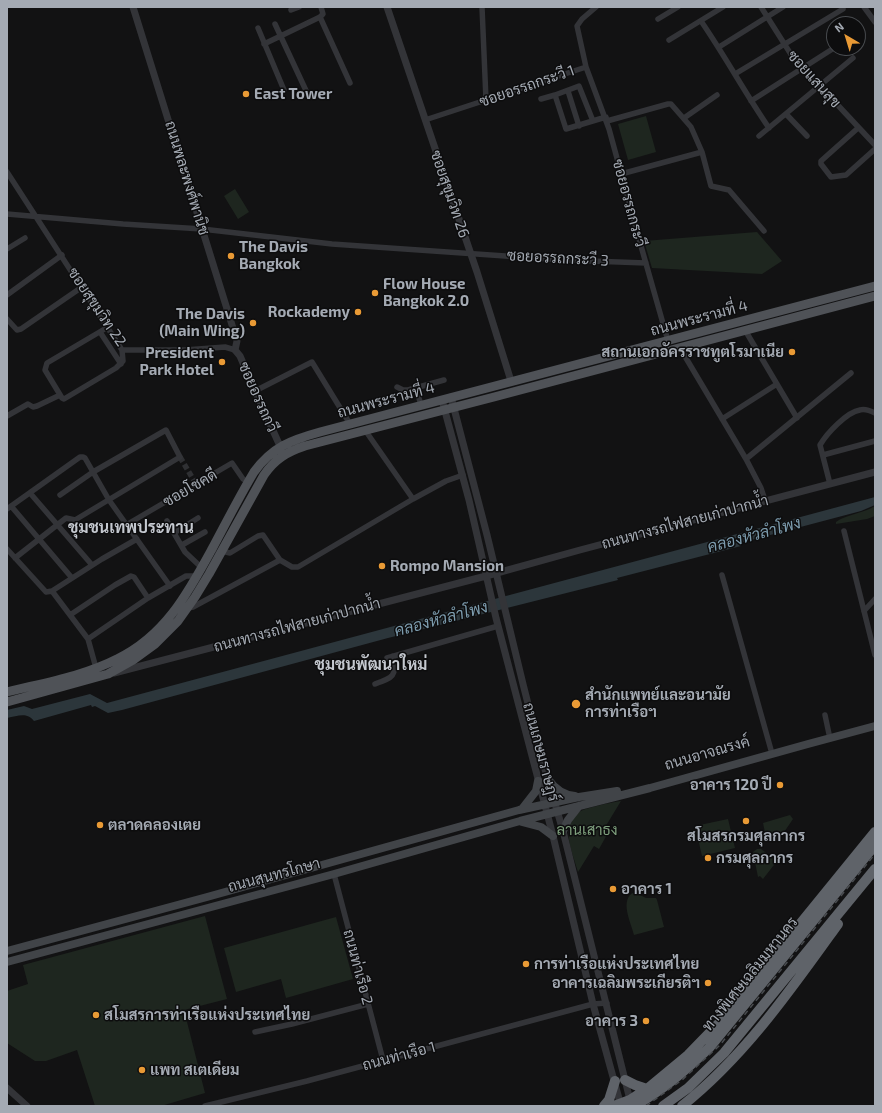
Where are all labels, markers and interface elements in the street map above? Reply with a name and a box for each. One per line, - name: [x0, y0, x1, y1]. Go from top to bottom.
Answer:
- north arrow: [826, 16, 866, 56]
- text: N: [832, 19, 846, 35]
- street label: ซอยแสนสุข: [783, 47, 845, 111]
- street label: ซอยอรรถกระวี 1: [477, 61, 577, 111]
- place label: East Tower: [254, 85, 332, 103]
- marker: East Tower: [241, 89, 251, 99]
- street label: ถนนพละพงศ์พานิช: [161, 119, 213, 237]
- street label: ซอยสุขุมวิท 26: [427, 148, 473, 240]
- street label: ซอยอรรถกระวี: [609, 157, 649, 249]
- place label: The Davis Bangkok: [239, 238, 308, 273]
- street label: ซอยอรรถกระวี 3: [507, 246, 609, 270]
- marker: The Davis Bangkok: [226, 251, 236, 261]
- street label: ซอยสุขุมวิท 22: [64, 264, 130, 350]
- place label: Flow House Bangkok 2.0: [383, 275, 469, 310]
- marker: Flow House Bangkok 2.0: [370, 288, 380, 298]
- street label: ถนนพระรามที่ 4: [648, 296, 750, 340]
- place label: Rockademy: [268, 303, 350, 321]
- place label: The Davis (Main Wing): [159, 305, 245, 340]
- marker: Rockademy: [353, 307, 363, 317]
- marker: The Davis (Main Wing): [248, 318, 258, 328]
- place label: สถานเอกอัครราชทูตโรมาเนีย: [601, 343, 784, 361]
- place label: President Park Hotel: [140, 344, 214, 379]
- marker: สถานเอกอัครราชทูตโรมาเนีย: [787, 347, 797, 357]
- marker: President Park Hotel: [217, 357, 227, 367]
- street label: ซอยอรรถกวี: [235, 359, 281, 435]
- street label: ถนนพระรามที่ 4: [335, 378, 437, 422]
- street label: ซอยโชคดี: [160, 465, 220, 511]
- street label: ถนนทางรถไฟสายเก่าปากน้ำ: [600, 491, 770, 553]
- water label: คลองหัวลำโพง: [705, 513, 803, 557]
- district label: ชุมชนเทพประทาน: [68, 518, 194, 538]
- place label: Rompo Mansion: [390, 557, 504, 575]
- marker: Rompo Mansion: [377, 561, 387, 571]
- street label: ถนนทางรถไฟสายเก่าปากน้ำ: [212, 594, 382, 656]
- water label: คลองหัวลำโพง: [392, 597, 490, 641]
- district label: ชุมชนพัฒนาใหม่: [315, 655, 427, 675]
- place label: สำนักแพทย์และอนามัย การท่าเรือฯ: [585, 686, 731, 721]
- marker: สำนักแพทย์และอนามัย การท่าเรือฯ: [570, 698, 582, 710]
- street label: ถนนเกษมราษฎร์: [519, 701, 563, 803]
- street label: ถนนอาจณรงค์: [662, 732, 752, 774]
- place label: อาคาร 120 ปี: [690, 776, 772, 794]
- marker: อาคาร 120 ปี: [775, 780, 785, 790]
- place label: ตลาดคลองเตย: [108, 816, 201, 834]
- marker: สโมสรกรมศุลกากร: [741, 816, 751, 826]
- marker: ตลาดคลองเตย: [95, 820, 105, 830]
- park label: ลานเสาธง: [556, 821, 618, 839]
- place label: สโมสรกรมศุลกากร: [687, 827, 805, 845]
- place label: กรมศุลกากร: [716, 849, 793, 867]
- marker: กรมศุลกากร: [703, 853, 713, 863]
- street label: ถนนสุนทรโกษา: [226, 854, 322, 896]
- place label: อาคาร 1: [621, 880, 672, 898]
- marker: อาคาร 1: [608, 884, 618, 894]
- street label: ทางพิเศษเฉลิมมหานคร: [698, 913, 802, 1035]
- street label: ถนนท่าเรือ 2: [339, 927, 377, 1007]
- place label: การท่าเรือแห่งประเทศไทย: [534, 955, 699, 973]
- marker: การท่าเรือแห่งประเทศไทย: [521, 959, 531, 969]
- place label: อาคารเฉลิมพระเกียรติฯ: [552, 974, 700, 992]
- marker: อาคารเฉลิมพระเกียรติฯ: [703, 978, 713, 988]
- place label: สโมสรการท่าเรือแห่งประเทศไทย: [104, 1006, 310, 1024]
- marker: สโมสรการท่าเรือแห่งประเทศไทย: [91, 1010, 101, 1020]
- place label: อาคาร 3: [585, 1012, 638, 1030]
- marker: อาคาร 3: [641, 1016, 651, 1026]
- street label: ถนนท่าเรือ 1: [360, 1038, 438, 1074]
- place label: แพท สเตเดียม: [150, 1061, 239, 1079]
- marker: แพท สเตเดียม: [137, 1065, 147, 1075]

